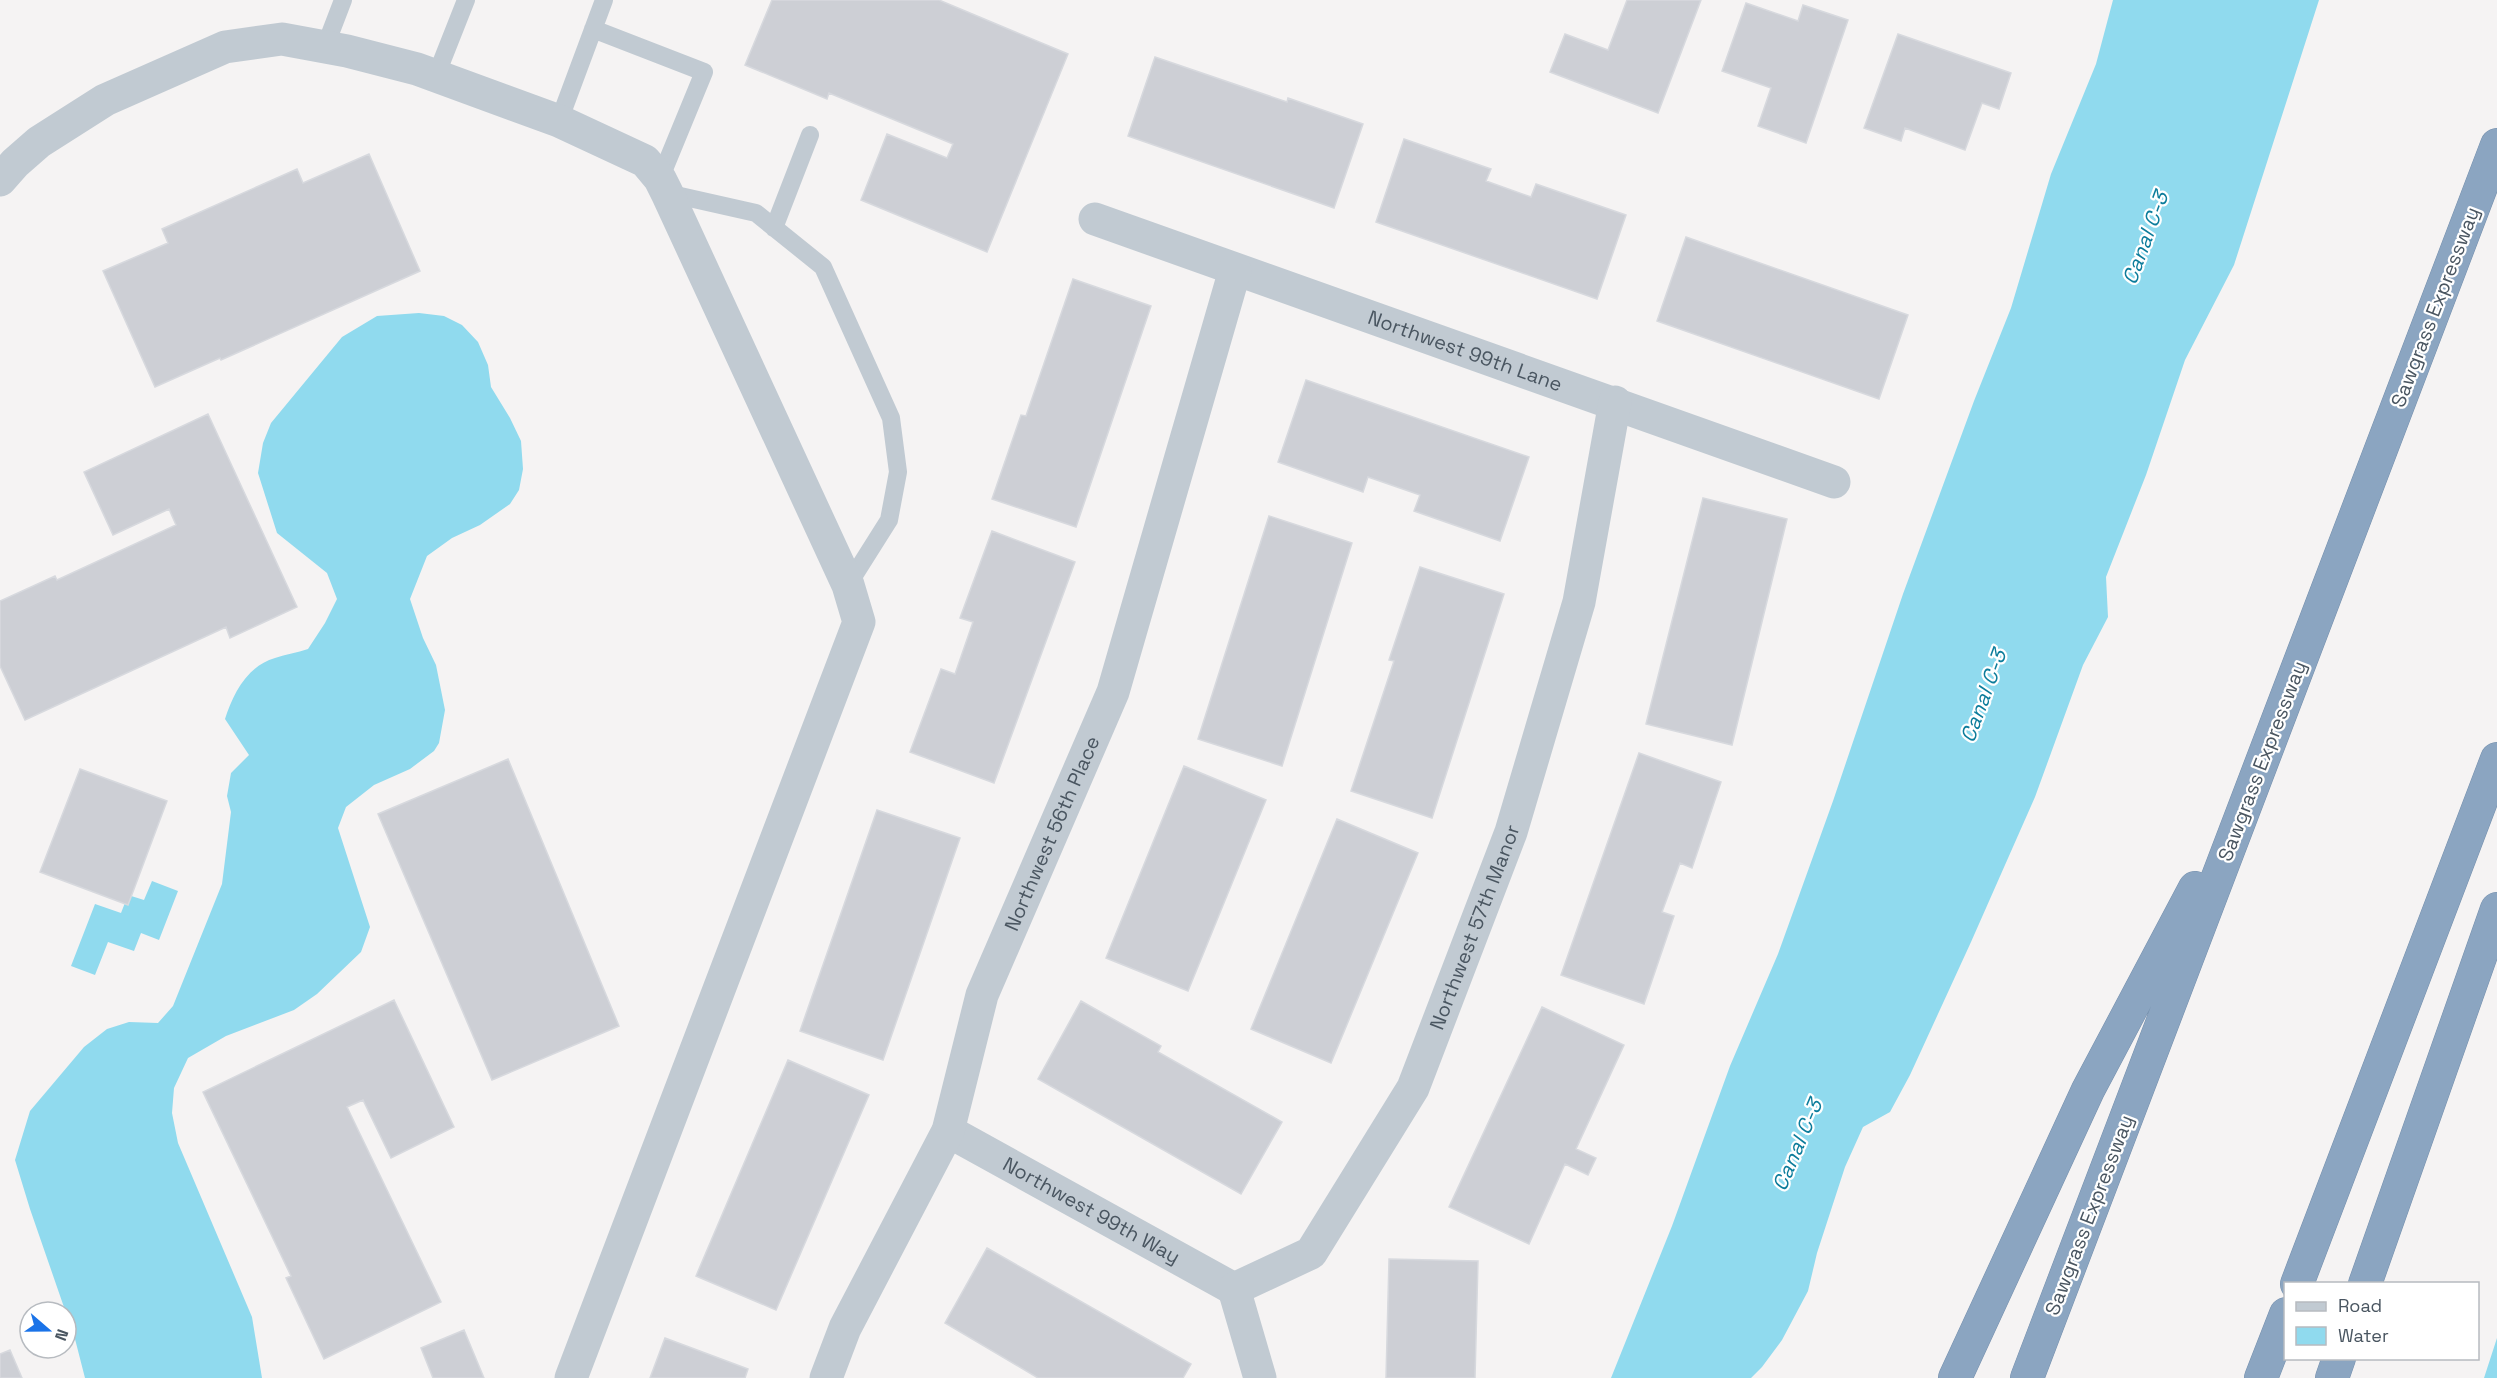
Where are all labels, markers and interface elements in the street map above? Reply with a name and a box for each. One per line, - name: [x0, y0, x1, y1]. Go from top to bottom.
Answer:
- water label: Canal C-3: [2116, 185, 2175, 288]
- street label: Sawgrass Expressway: [2385, 203, 2485, 411]
- street label: Northwest 99th Lane: [1365, 304, 1566, 397]
- water label: Canal C-3: [1954, 643, 2013, 746]
- street label: Sawgrass Expressway: [2212, 657, 2312, 865]
- street label: Northwest 56th Place: [998, 732, 1105, 935]
- street label: Northwest 57th Manor: [1424, 822, 1525, 1033]
- water label: Canal C-3: [1766, 1092, 1830, 1195]
- street label: Sawgrass Expressway: [2039, 1111, 2139, 1319]
- street label: Northwest 99th Way: [998, 1151, 1185, 1270]
- legend: [2284, 1282, 2479, 1360]
- text: Road: [2338, 1294, 2382, 1317]
- north arrow: [18, 1300, 78, 1360]
- text: Water: [2338, 1324, 2389, 1347]
- text: N: [50, 1326, 73, 1344]

